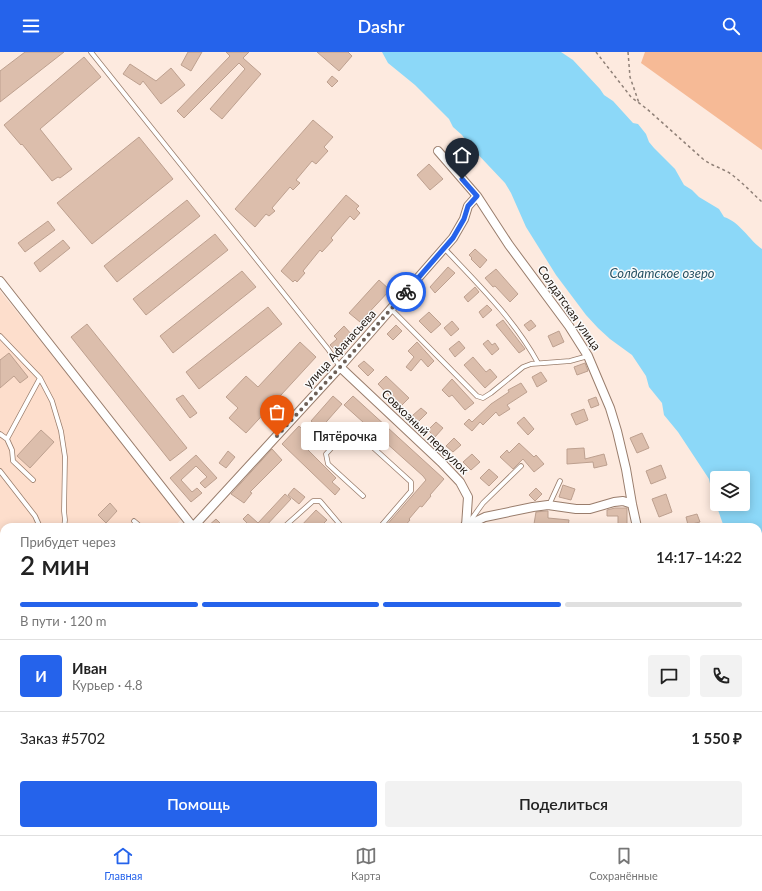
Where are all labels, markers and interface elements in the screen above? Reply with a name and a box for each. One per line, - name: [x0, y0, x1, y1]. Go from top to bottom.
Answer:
- icon: menu: [20, 15, 42, 37]
- text: Dashr: [357, 15, 405, 37]
- icon: search: [720, 15, 742, 37]
- pin: [445, 138, 479, 179]
- icon: home: [451, 144, 473, 166]
- street label: Солдатская улица: [535, 262, 604, 353]
- water label: Солдатское озеро: [609, 265, 715, 281]
- courier: [386, 272, 426, 312]
- icon: bike: [395, 281, 417, 303]
- street label: улица Афанасьева: [300, 306, 379, 391]
- street label: Совхозный переулок: [379, 386, 473, 478]
- pin: [260, 395, 294, 436]
- icon: bag: [266, 401, 288, 423]
- callout: Пятёрочка: [301, 422, 389, 450]
- text: Пятёрочка: [313, 428, 377, 444]
- map controls: [710, 471, 750, 511]
- button: layers: [710, 471, 750, 511]
- text: Прибудет через: [20, 534, 116, 550]
- text: 14:17–14:22: [656, 548, 742, 566]
- text: 2 мин: [20, 549, 90, 581]
- text: В пути · 120 m: [20, 613, 106, 629]
- button: chat: [648, 655, 690, 697]
- button: phone: [700, 655, 742, 697]
- text: Иван: [72, 659, 107, 677]
- text: И: [35, 667, 47, 685]
- text: Курьер · 4.8: [72, 677, 143, 693]
- text: Заказ #5702: [20, 729, 105, 747]
- text: 1 550 ₽: [691, 729, 742, 747]
- button: Помощь: [20, 781, 377, 827]
- button: Поделиться: [385, 781, 742, 827]
- tab: Главная: [104, 845, 142, 882]
- tab: Карта: [351, 845, 381, 882]
- tab: Сохранённые: [589, 845, 658, 882]

